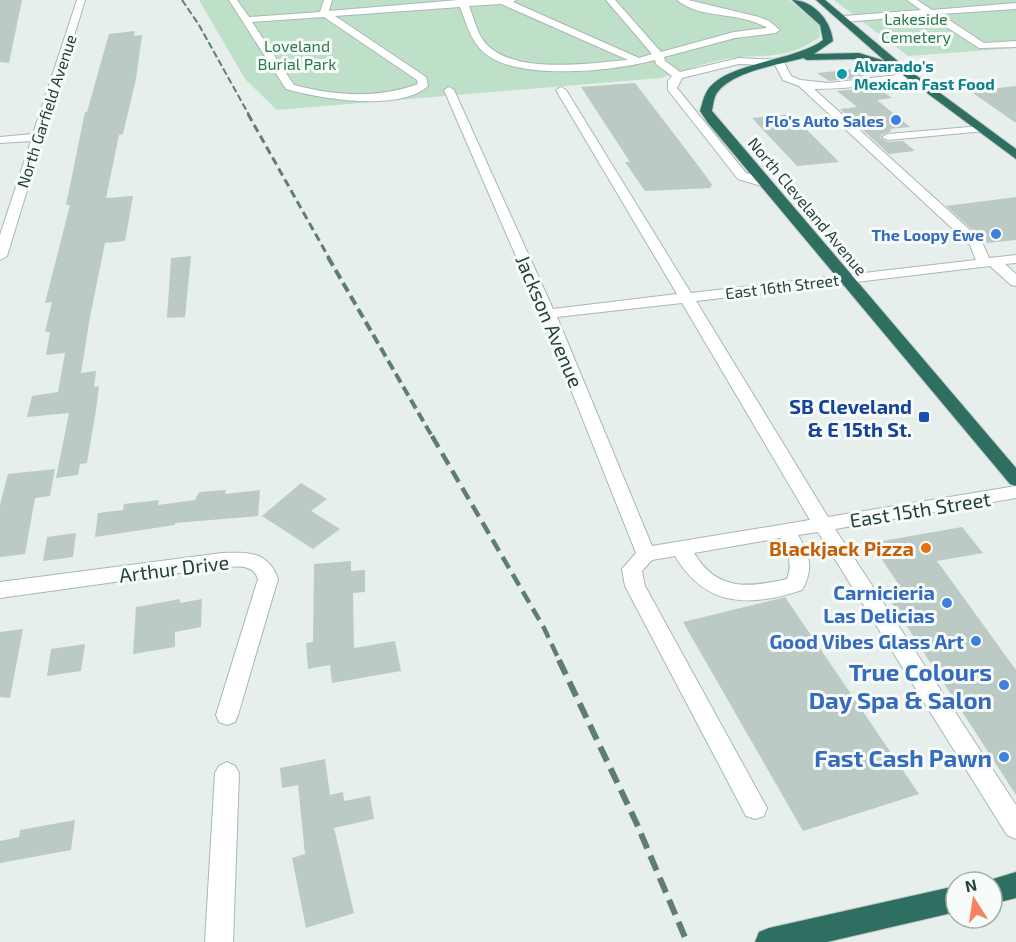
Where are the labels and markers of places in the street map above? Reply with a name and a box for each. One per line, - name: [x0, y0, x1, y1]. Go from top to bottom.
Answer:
- place label: Alvarado's Mexican Fast Food: [854, 56, 995, 93]
- marker: Alvarado's Mexican Fast Food: [835, 67, 849, 81]
- place label: Flo's Auto Sales: [765, 111, 884, 130]
- marker: Flo's Auto Sales: [889, 113, 903, 127]
- place label: The Loopy Ewe: [871, 225, 984, 245]
- marker: The Loopy Ewe: [989, 227, 1003, 241]
- place label: SB Cleveland & E 15th St.: [789, 394, 912, 441]
- marker: SB Cleveland & E 15th St.: [917, 410, 931, 424]
- place label: Blackjack Pizza: [769, 536, 914, 560]
- marker: Blackjack Pizza: [919, 541, 933, 555]
- place label: Carnicieria Las Delicias: [823, 580, 935, 627]
- marker: Carnicieria Las Delicias: [940, 596, 954, 610]
- place label: Good Vibes Glass Art: [769, 629, 964, 653]
- marker: Good Vibes Glass Art: [969, 634, 983, 648]
- place label: True Colours Day Spa & Salon: [809, 657, 992, 714]
- marker: True Colours Day Spa & Salon: [997, 678, 1011, 692]
- place label: Fast Cash Pawn: [814, 743, 992, 772]
- marker: Fast Cash Pawn: [997, 750, 1011, 764]

